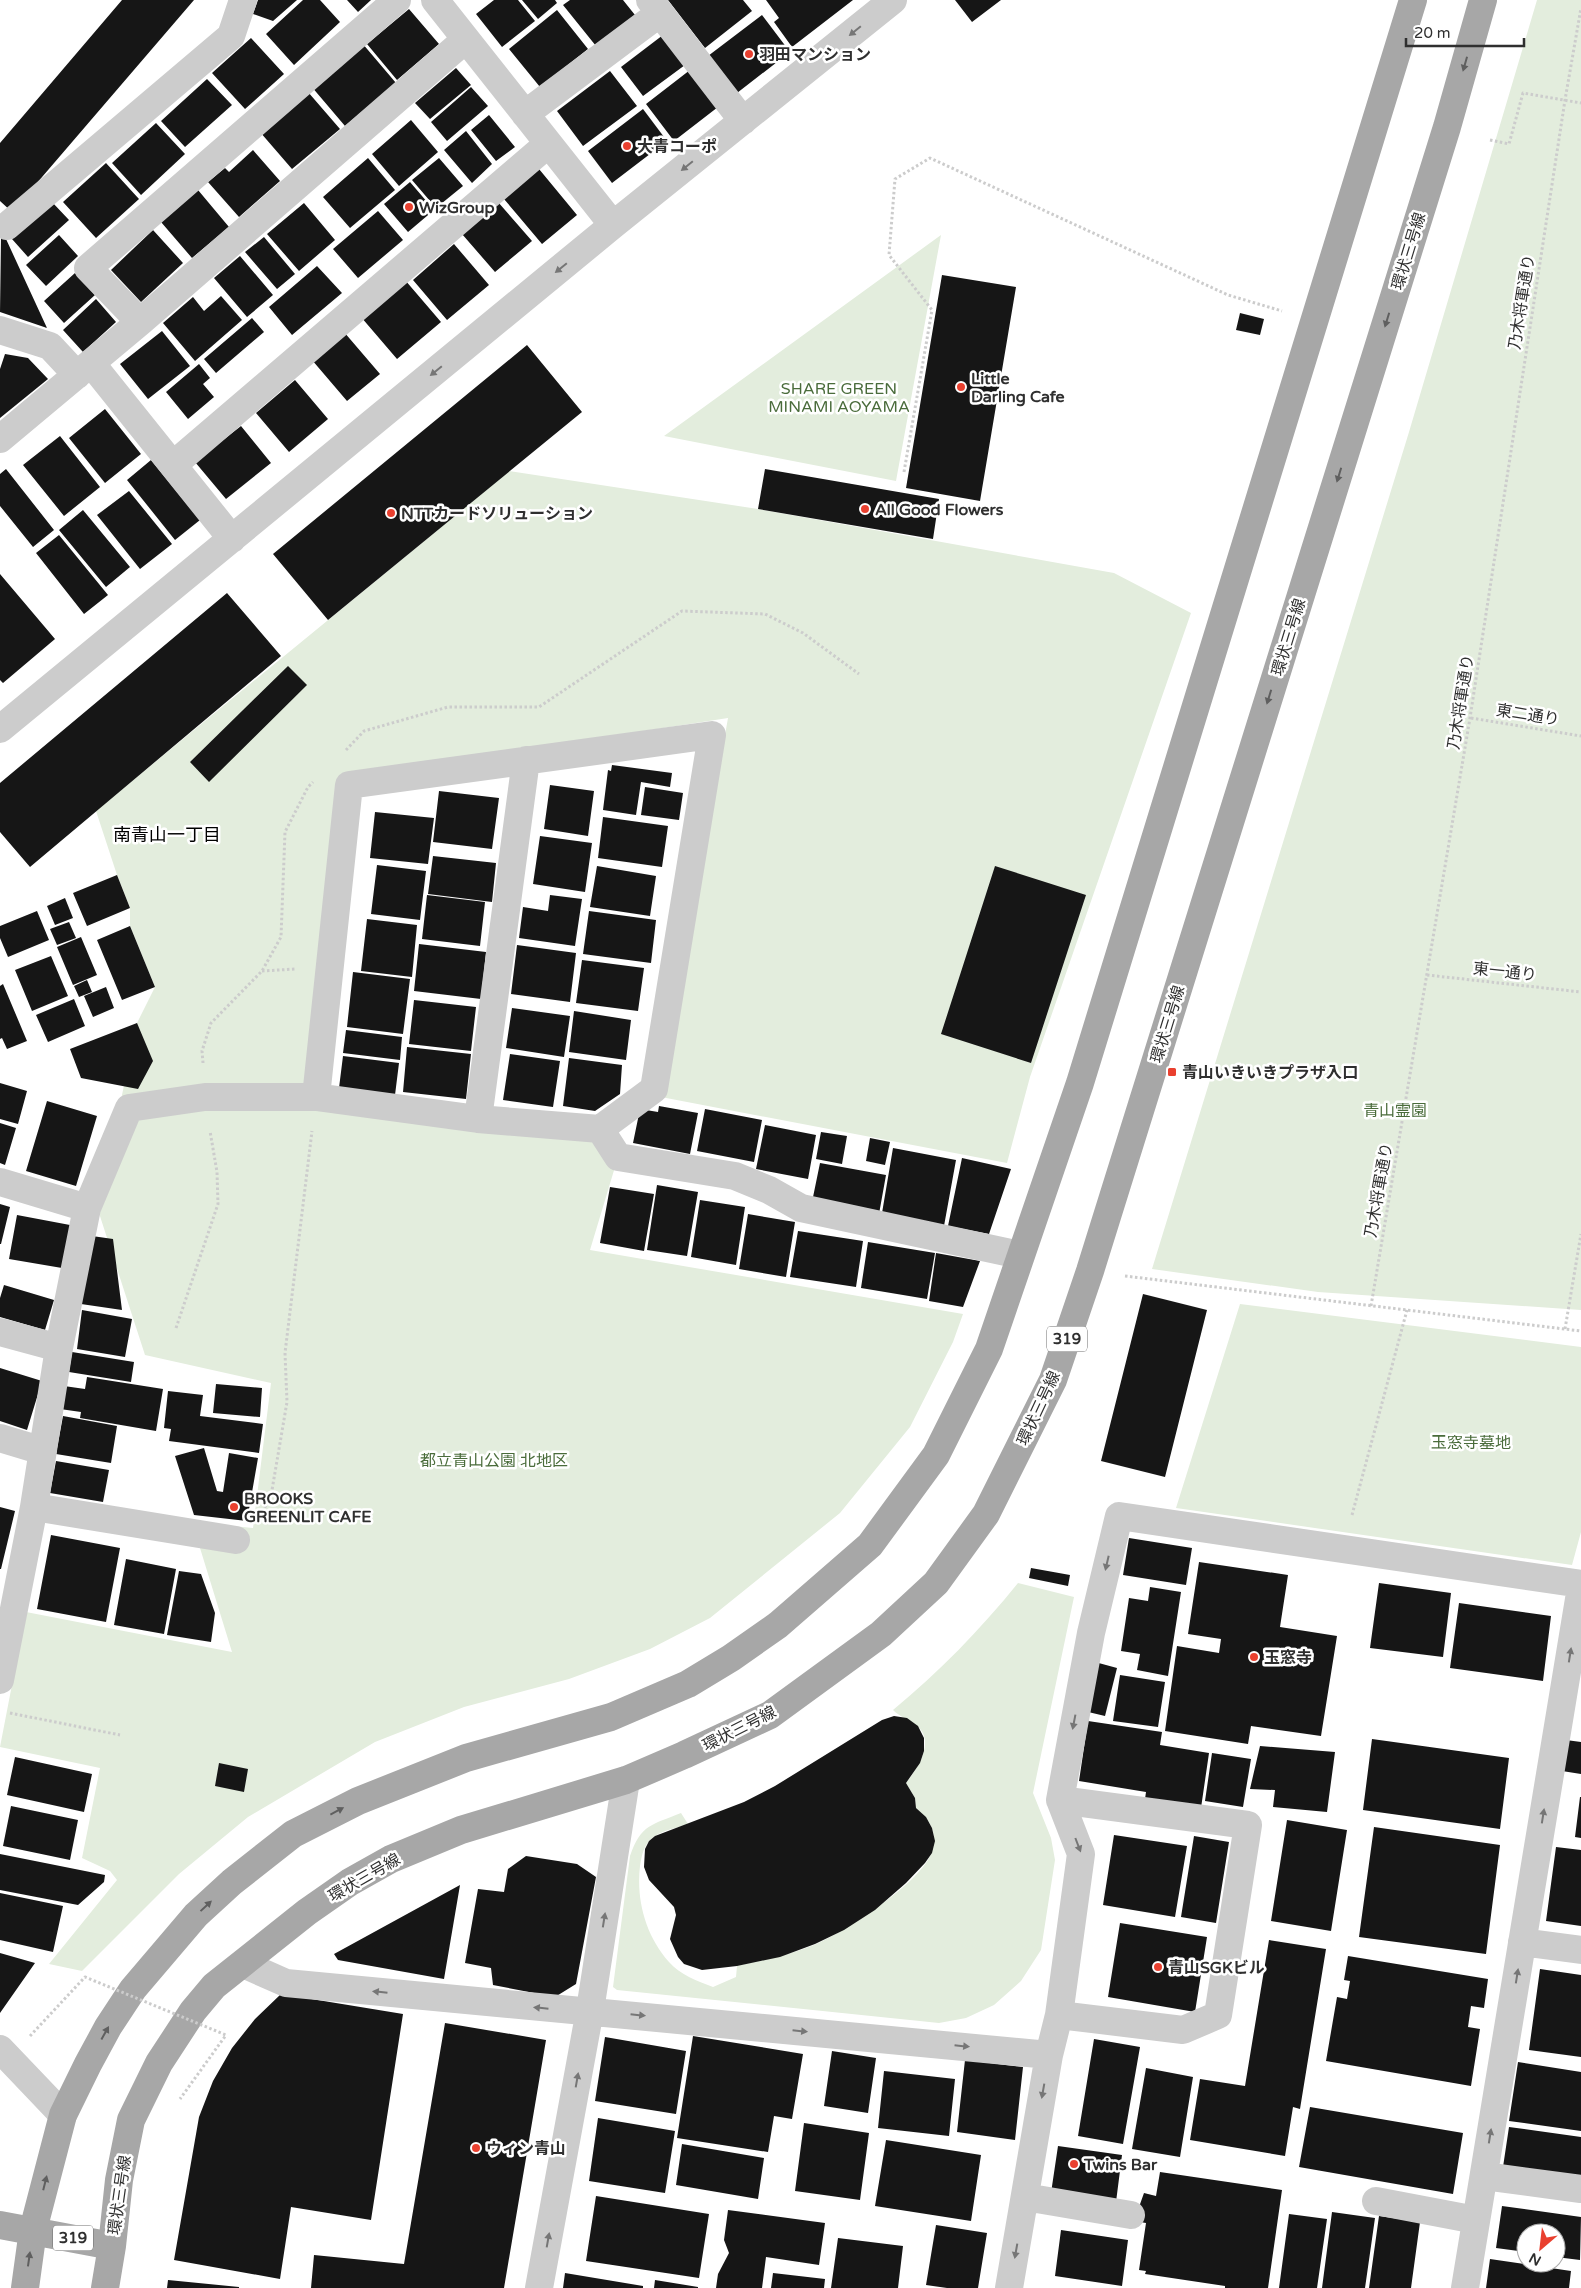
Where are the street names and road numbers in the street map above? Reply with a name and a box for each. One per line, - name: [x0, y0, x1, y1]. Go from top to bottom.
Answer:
- street label: 環状三号線: [1388, 210, 1430, 292]
- street label: 乃木将軍通り: [1505, 253, 1539, 351]
- street label: 環状三号線: [1268, 596, 1310, 678]
- street label: 乃木将軍通り: [1444, 653, 1478, 751]
- street label: 東二通り: [1495, 700, 1561, 730]
- street label: 東一通り: [1472, 959, 1538, 985]
- street label: 環状三号線: [1147, 983, 1189, 1065]
- street label: 乃木将軍通り: [1361, 1141, 1397, 1239]
- road number: 319: [1047, 1326, 1087, 1352]
- street label: 環状三号線: [1013, 1368, 1065, 1449]
- street label: 環状三号線: [699, 1702, 780, 1756]
- street label: 環状三号線: [325, 1849, 404, 1907]
- street label: 環状三号線: [105, 2154, 135, 2236]
- road number: 319: [53, 2226, 93, 2250]

